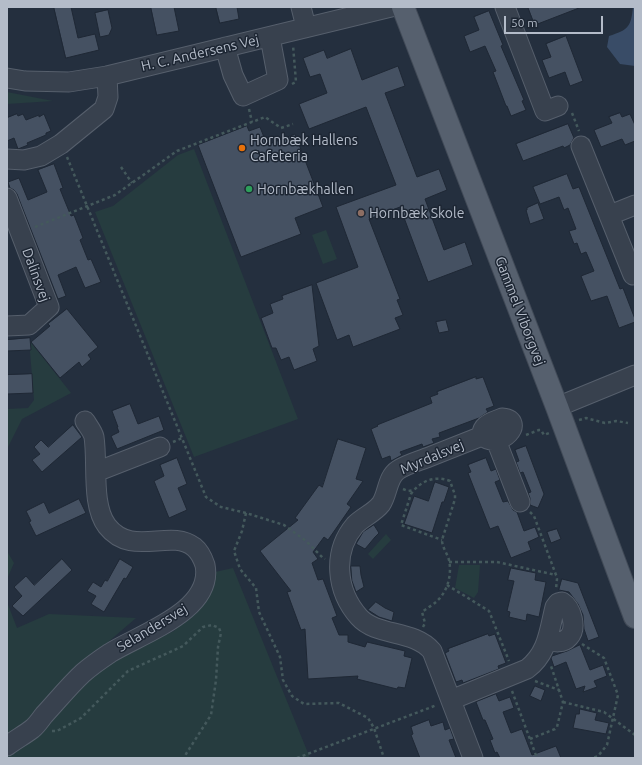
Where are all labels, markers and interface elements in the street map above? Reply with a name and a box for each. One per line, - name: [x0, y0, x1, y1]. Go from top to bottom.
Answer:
- scale bar: [506, 8, 605, 34]
- text: 50 m: [511, 16, 538, 29]
- street label: H. C. Andersens Vej: [139, 31, 261, 75]
- place label: Hornbæk Hallens Cafeteria: [250, 132, 358, 164]
- marker: Hornbæk Hallens Cafeteria: [237, 143, 247, 153]
- place label: Hornbækhallen: [257, 181, 354, 197]
- marker: Hornbækhallen: [244, 184, 254, 194]
- place label: Hornbæk Skole: [369, 205, 464, 221]
- marker: Hornbæk Skole: [356, 208, 366, 218]
- street label: Dalinsvej: [19, 246, 53, 304]
- street label: Gammel Viborgvej: [491, 254, 549, 368]
- street label: Myrdalsvej: [398, 436, 466, 478]
- street label: Selandersvej: [114, 600, 190, 656]

